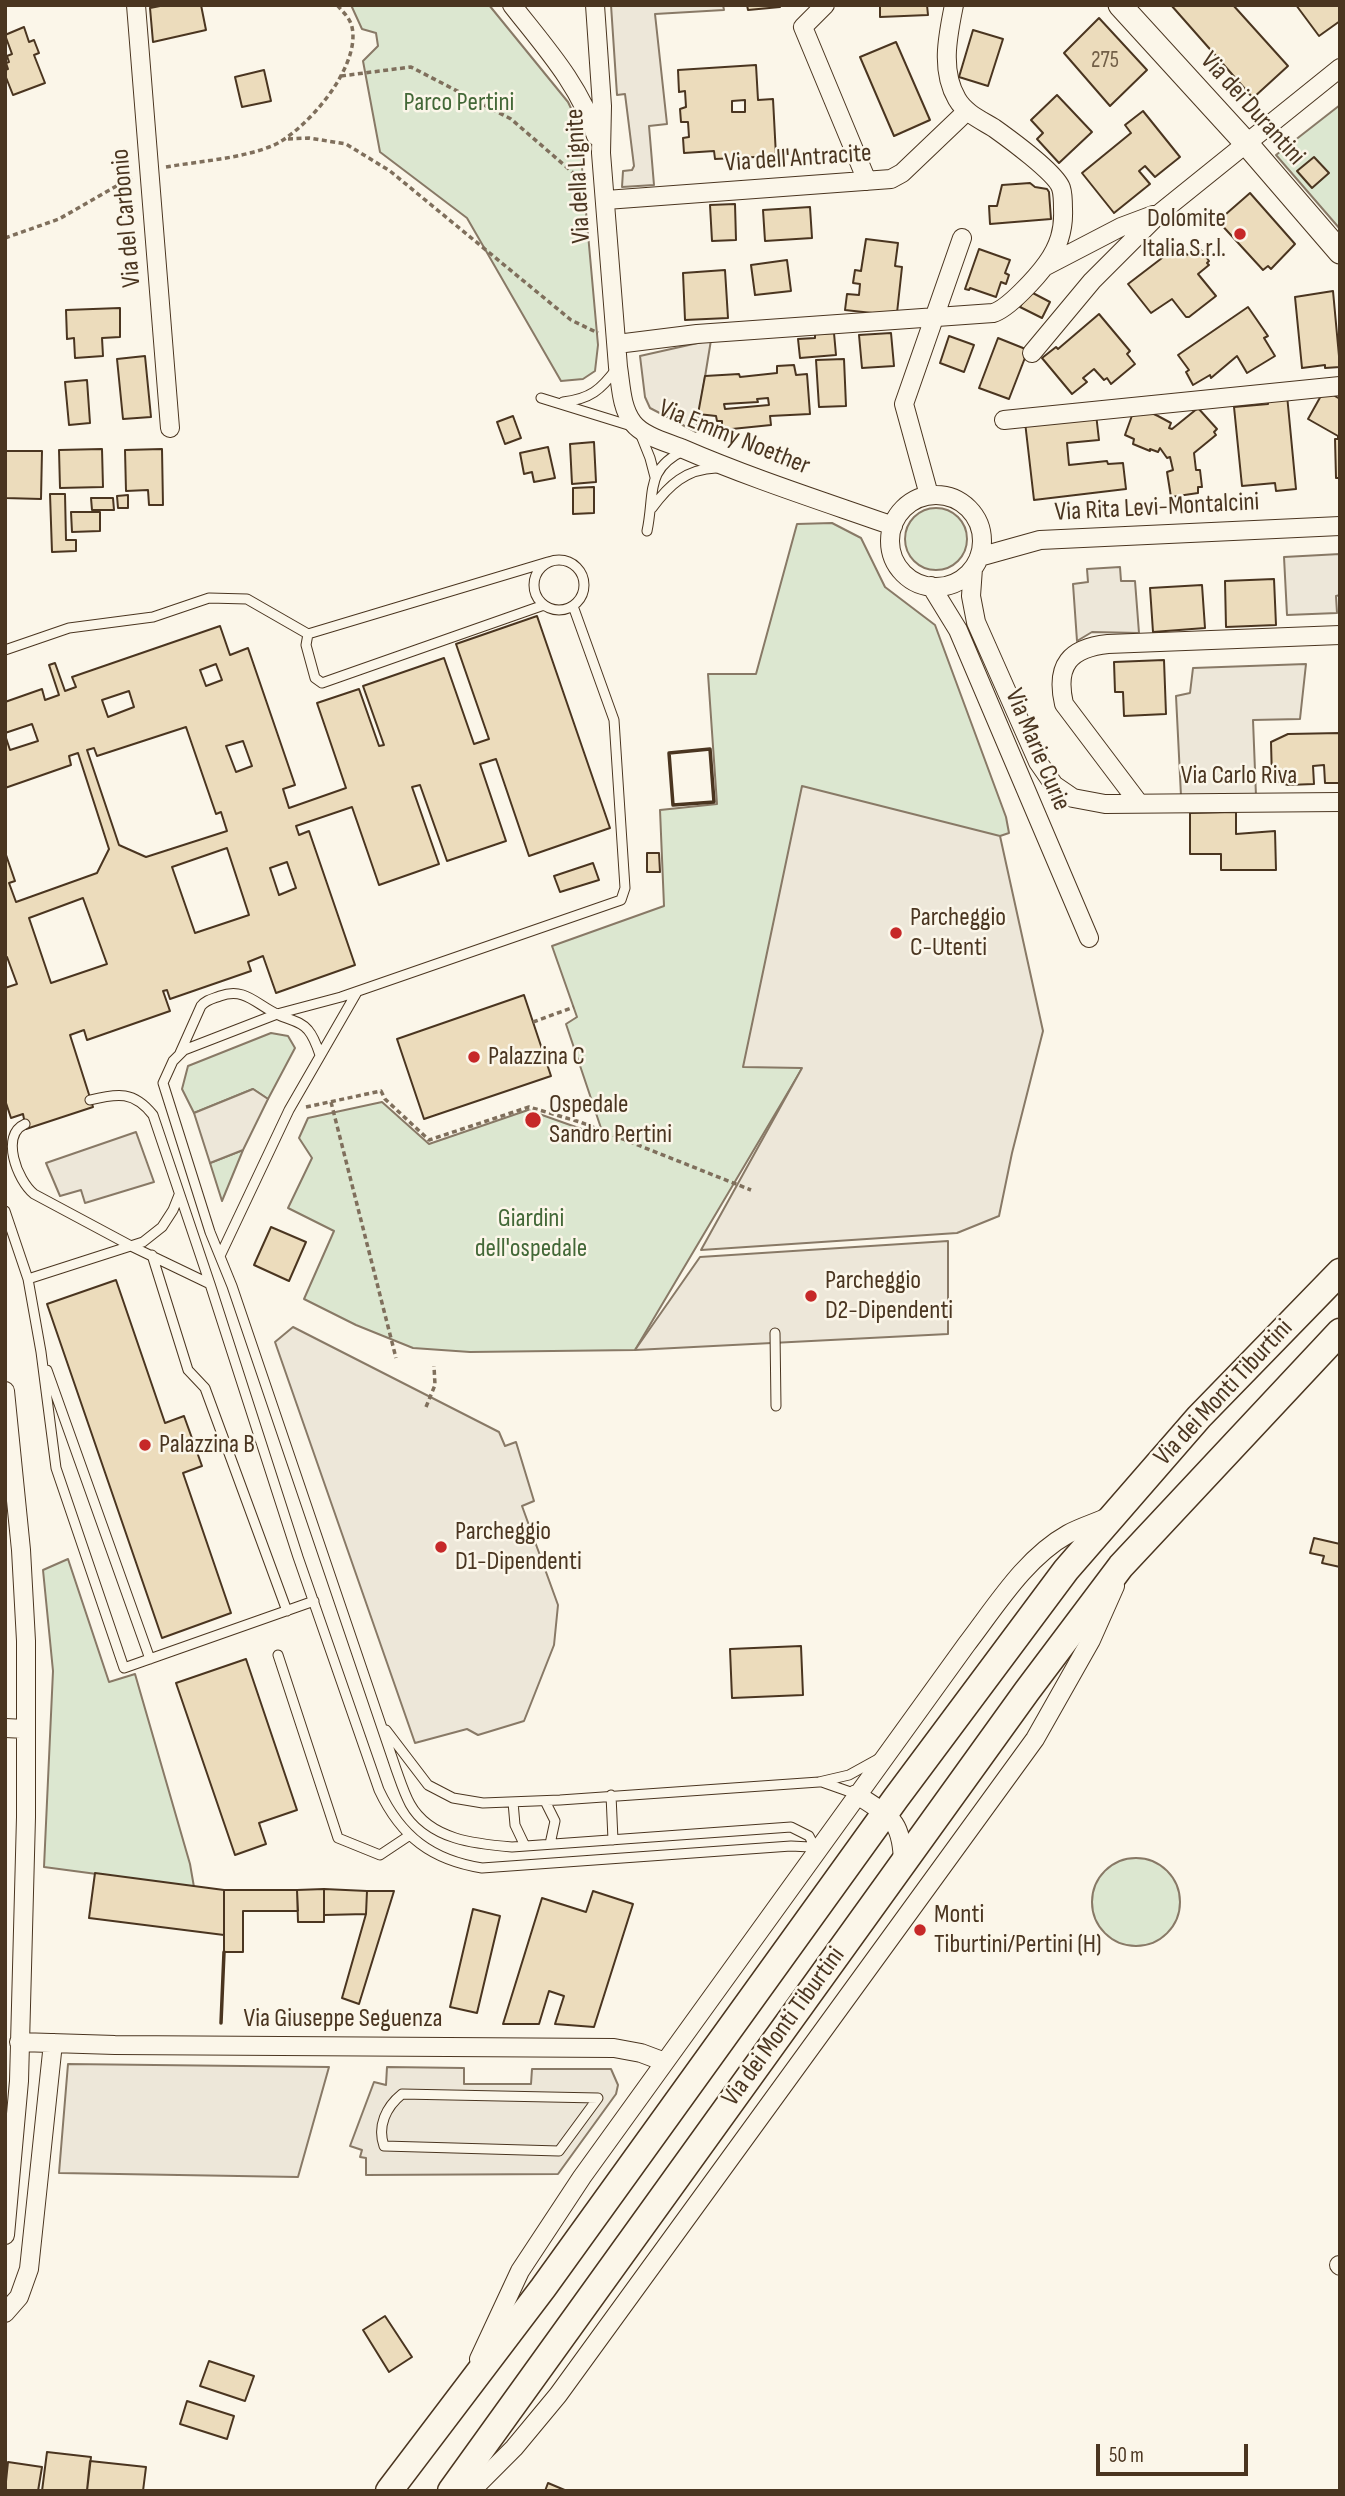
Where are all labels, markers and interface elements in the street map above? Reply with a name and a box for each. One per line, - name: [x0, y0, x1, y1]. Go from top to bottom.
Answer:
- street label: Via dei Durantini: [1193, 46, 1311, 172]
- house number: 275: [1091, 47, 1119, 75]
- park label: Parco Pertini: [404, 87, 514, 119]
- street label: Via della Lignite: [560, 108, 598, 244]
- street label: Via dell'Antracite: [724, 138, 872, 180]
- street label: Via del Carbonio: [105, 147, 149, 289]
- place label: Dolomite Italia S.r.l.: [1142, 203, 1226, 264]
- marker: Dolomite Italia S.r.l.: [1232, 226, 1248, 242]
- street label: Via Emmy Noether: [654, 394, 814, 482]
- street label: Via Rita Levi-Montalcini: [1054, 487, 1260, 529]
- street label: Via Marie Curie: [997, 684, 1077, 816]
- street label: Via Carlo Riva: [1181, 760, 1297, 792]
- place label: Parcheggio C-Utenti: [910, 902, 1006, 964]
- marker: Parcheggio C-Utenti: [888, 925, 904, 941]
- place label: Palazzina C: [488, 1041, 585, 1073]
- marker: Palazzina C: [466, 1049, 482, 1065]
- place label: Ospedale Sandro Pertini: [549, 1089, 672, 1150]
- marker: Ospedale Sandro Pertini: [523, 1110, 543, 1130]
- park label: Giardini dell'ospedale: [475, 1203, 587, 1264]
- place label: Parcheggio D2-Dipendenti: [825, 1265, 953, 1326]
- marker: Parcheggio D2-Dipendenti: [803, 1288, 819, 1304]
- street label: Via dei Monti Tiburtini: [1148, 1313, 1300, 1473]
- place label: Palazzina B: [159, 1429, 255, 1461]
- marker: Palazzina B: [137, 1437, 153, 1453]
- place label: Parcheggio D1-Dipendenti: [455, 1516, 582, 1578]
- marker: Parcheggio D1-Dipendenti: [433, 1539, 449, 1555]
- place label: Monti Tiburtini/Pertini (H): [934, 1899, 1102, 1960]
- marker: Monti Tiburtini/Pertini (H): [912, 1922, 928, 1938]
- street label: Via dei Monti Tiburtini: [716, 1941, 852, 2113]
- street label: Via Giuseppe Seguenza: [243, 2003, 443, 2035]
- scale bar: [1100, 2430, 1252, 2474]
- text: 50 m: [1109, 2443, 1144, 2468]

